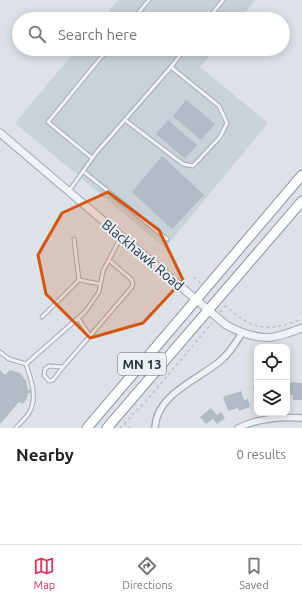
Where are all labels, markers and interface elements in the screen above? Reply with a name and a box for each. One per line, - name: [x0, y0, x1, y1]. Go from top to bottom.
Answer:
- search box: [12, 12, 290, 56]
- icon: search: [26, 23, 48, 45]
- text: Search here: [58, 26, 137, 43]
- street label: Blackhawk Road: [99, 216, 187, 294]
- map controls: [254, 344, 290, 416]
- button: locate: [254, 344, 290, 380]
- road number: MN 13: [118, 353, 166, 375]
- button: layers: [254, 380, 290, 416]
- text: Nearby: [16, 445, 74, 464]
- text: 0 results: [236, 447, 286, 461]
- tab: Map: [33, 555, 55, 591]
- tab: Directions: [122, 555, 173, 591]
- tab: Saved: [239, 555, 269, 591]

